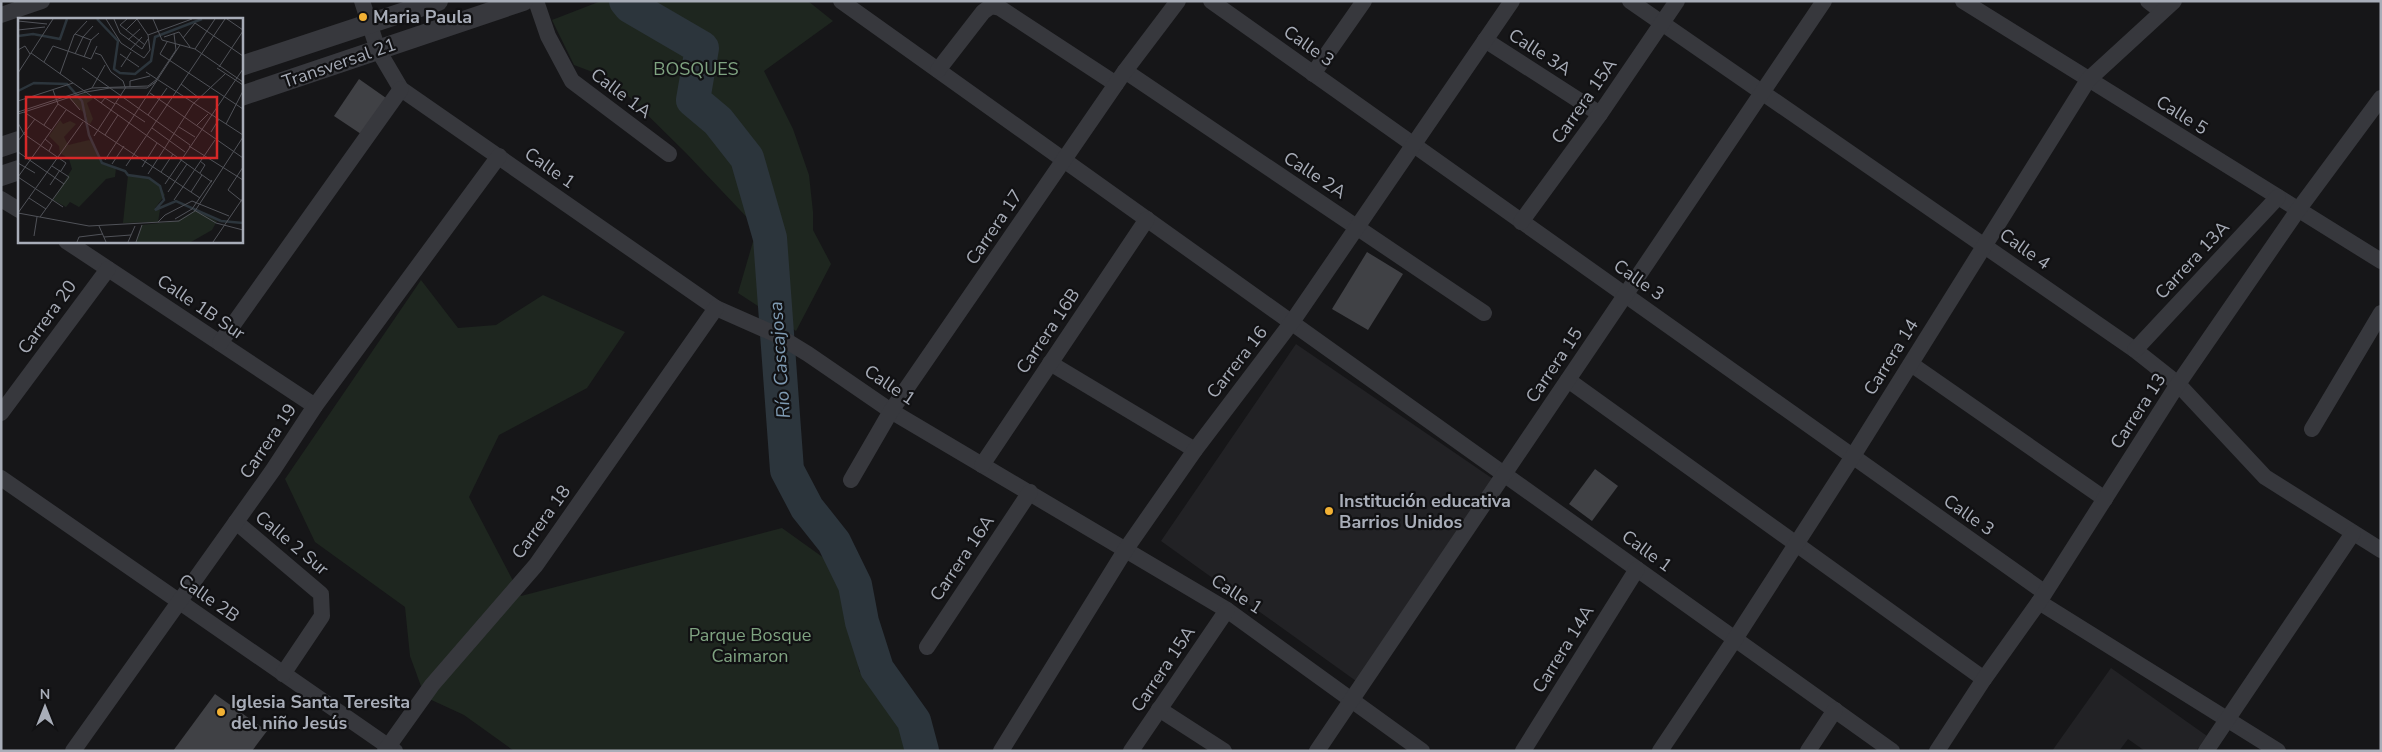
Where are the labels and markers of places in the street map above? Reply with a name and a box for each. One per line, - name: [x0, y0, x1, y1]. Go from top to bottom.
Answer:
- place label: Maria Paula: [373, 5, 472, 29]
- marker: Maria Paula: [357, 11, 369, 23]
- place label: Institución educativa Barrios Unidos: [1339, 489, 1511, 534]
- marker: Institución educativa Barrios Unidos: [1323, 505, 1335, 517]
- place label: Iglesia Santa Teresita del niño Jesús: [231, 690, 410, 735]
- marker: Iglesia Santa Teresita del niño Jesús: [215, 706, 227, 718]

